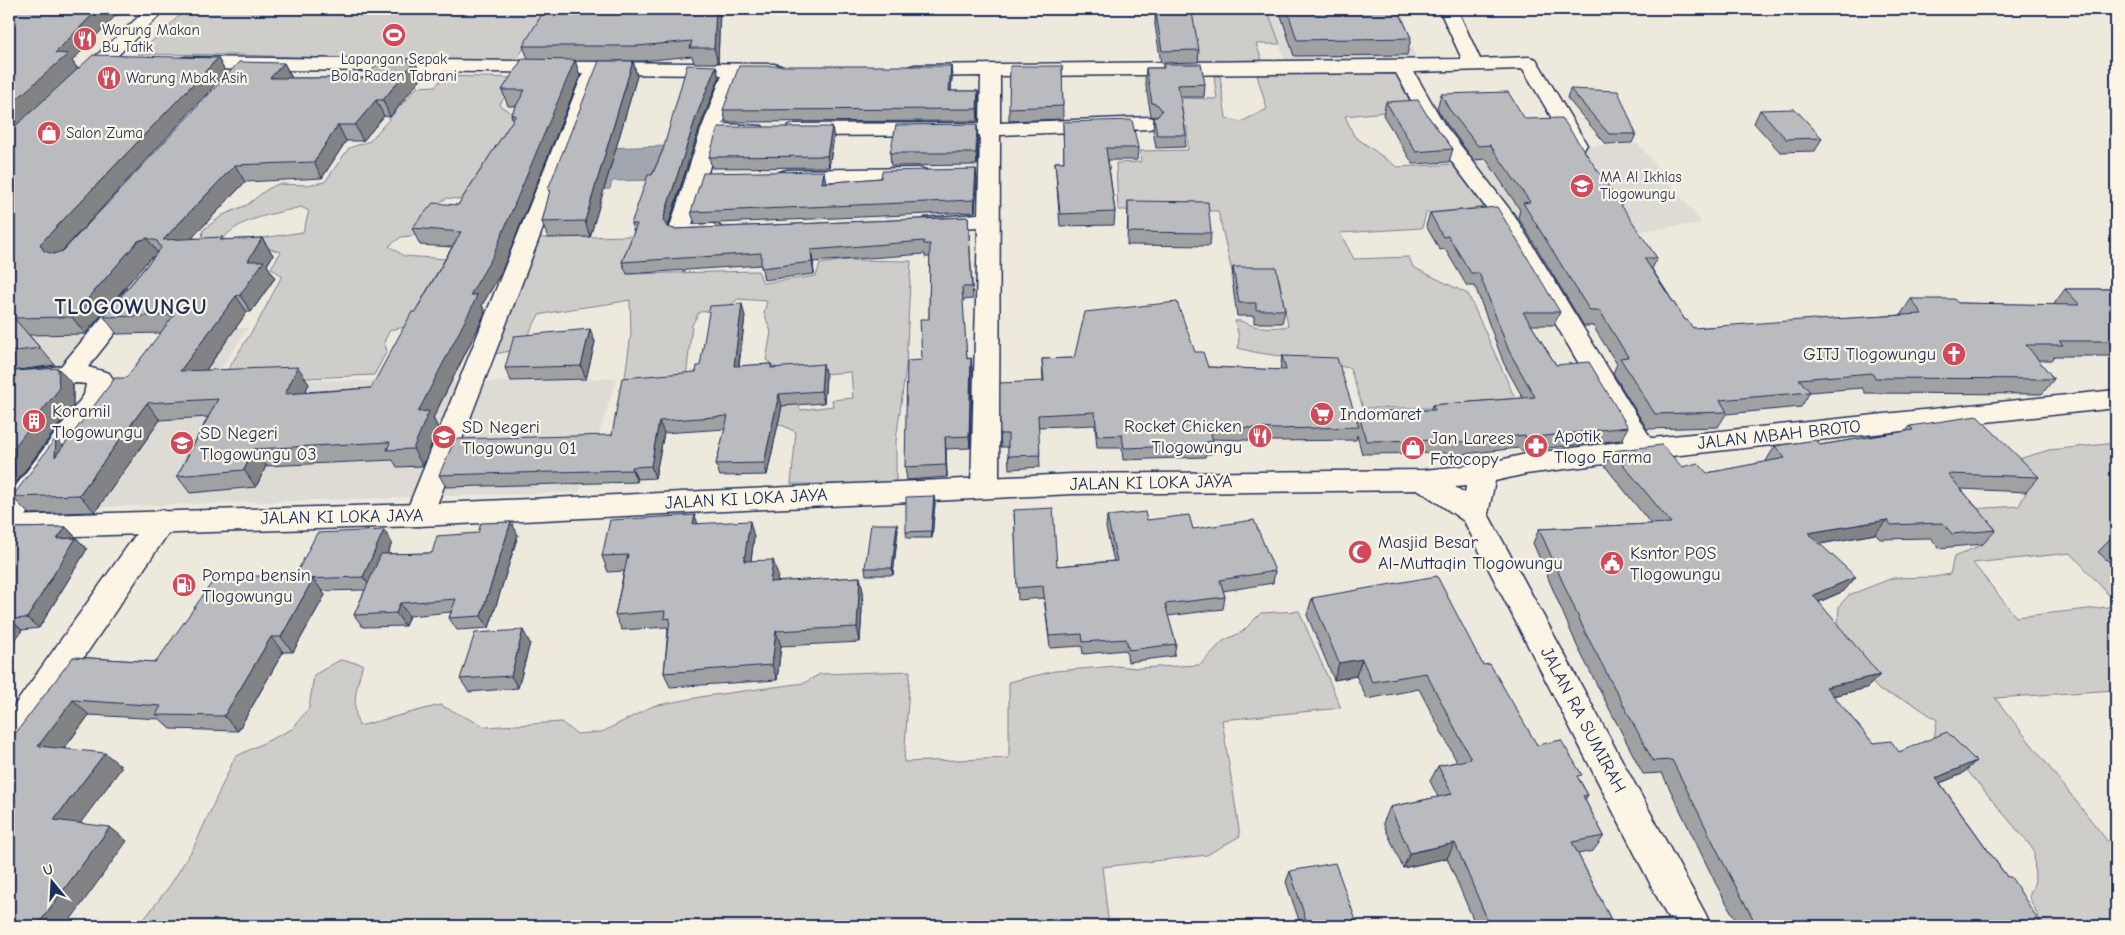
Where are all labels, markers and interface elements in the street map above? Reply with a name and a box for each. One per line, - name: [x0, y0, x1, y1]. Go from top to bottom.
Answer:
- place label: Warung Makan Bu Tatik: [102, 21, 200, 56]
- sports icon: Lapangan Sepak Bola Raden Tabrani: [381, 22, 407, 48]
- restaurant icon: Warung Makan Bu Tatik: [72, 26, 98, 52]
- place label: Lapangan Sepak Bola Raden Tabrani: [331, 50, 457, 85]
- restaurant icon: Warung Mbak Asih: [96, 65, 122, 91]
- place label: Warung Mbak Asih: [126, 69, 248, 87]
- shop icon: Salon Zuma: [36, 120, 62, 146]
- place label: Salon Zuma: [66, 124, 143, 142]
- place label: MA Al Ikhlas Tlogowungu: [1600, 168, 1682, 203]
- school or university icon: MA Al Ikhlas Tlogowungu: [1569, 173, 1595, 199]
- district label: TLOGOWUNGU: [54, 294, 208, 320]
- church icon: GITJ Tlogowungu: [1941, 341, 1967, 367]
- place label: GITJ Tlogowungu: [1803, 344, 1936, 365]
- place label: Koramil Tlogowungu: [52, 401, 142, 443]
- supermarket icon: Indomaret: [1309, 401, 1335, 427]
- place label: Indomaret: [1340, 404, 1422, 425]
- building icon: Koramil Tlogowungu: [21, 408, 47, 434]
- place label: Rocket Chicken Tlogowungu: [1124, 416, 1242, 458]
- street label: JALAN MBAH BROTO: [1696, 416, 1862, 454]
- place label: SD Negeri Tlogowungu 01: [462, 417, 577, 459]
- place label: SD Negeri Tlogowungu 03: [200, 423, 317, 465]
- restaurant icon: Rocket Chicken Tlogowungu: [1247, 423, 1273, 449]
- school or university icon: SD Negeri Tlogowungu 01: [431, 424, 457, 450]
- place label: Apotik Tlogo Farma: [1554, 426, 1652, 468]
- place label: Jan Larees Fotocopy: [1430, 428, 1514, 470]
- school or university icon: SD Negeri Tlogowungu 03: [169, 430, 195, 456]
- pharmacy icon: Apotik Tlogo Farma: [1523, 433, 1549, 459]
- shop icon: Jan Larees Fotocopy: [1400, 435, 1426, 461]
- street label: JALAN KI LOKA JAYA: [1069, 471, 1233, 495]
- street label: JALAN KI LOKA JAYA: [664, 484, 828, 514]
- street label: JALAN KI LOKA JAYA: [260, 505, 424, 529]
- place label: Masjid Besar Al-Muttaqin Tlogowungu: [1378, 532, 1563, 574]
- mosque icon: Masjid Besar Al-Muttaqin Tlogowungu: [1347, 539, 1373, 565]
- place label: Ksntor POS Tlogowungu: [1630, 543, 1720, 585]
- public building icon: Ksntor POS Tlogowungu: [1599, 550, 1625, 576]
- place label: Pompa bensin Tlogowungu: [202, 565, 311, 607]
- fuel station icon: Pompa bensin Tlogowungu: [171, 572, 197, 598]
- street label: JALAN RA SUMIRAH: [1536, 644, 1630, 796]
- north arrow: [28, 858, 78, 908]
- text: U: [41, 861, 55, 880]

